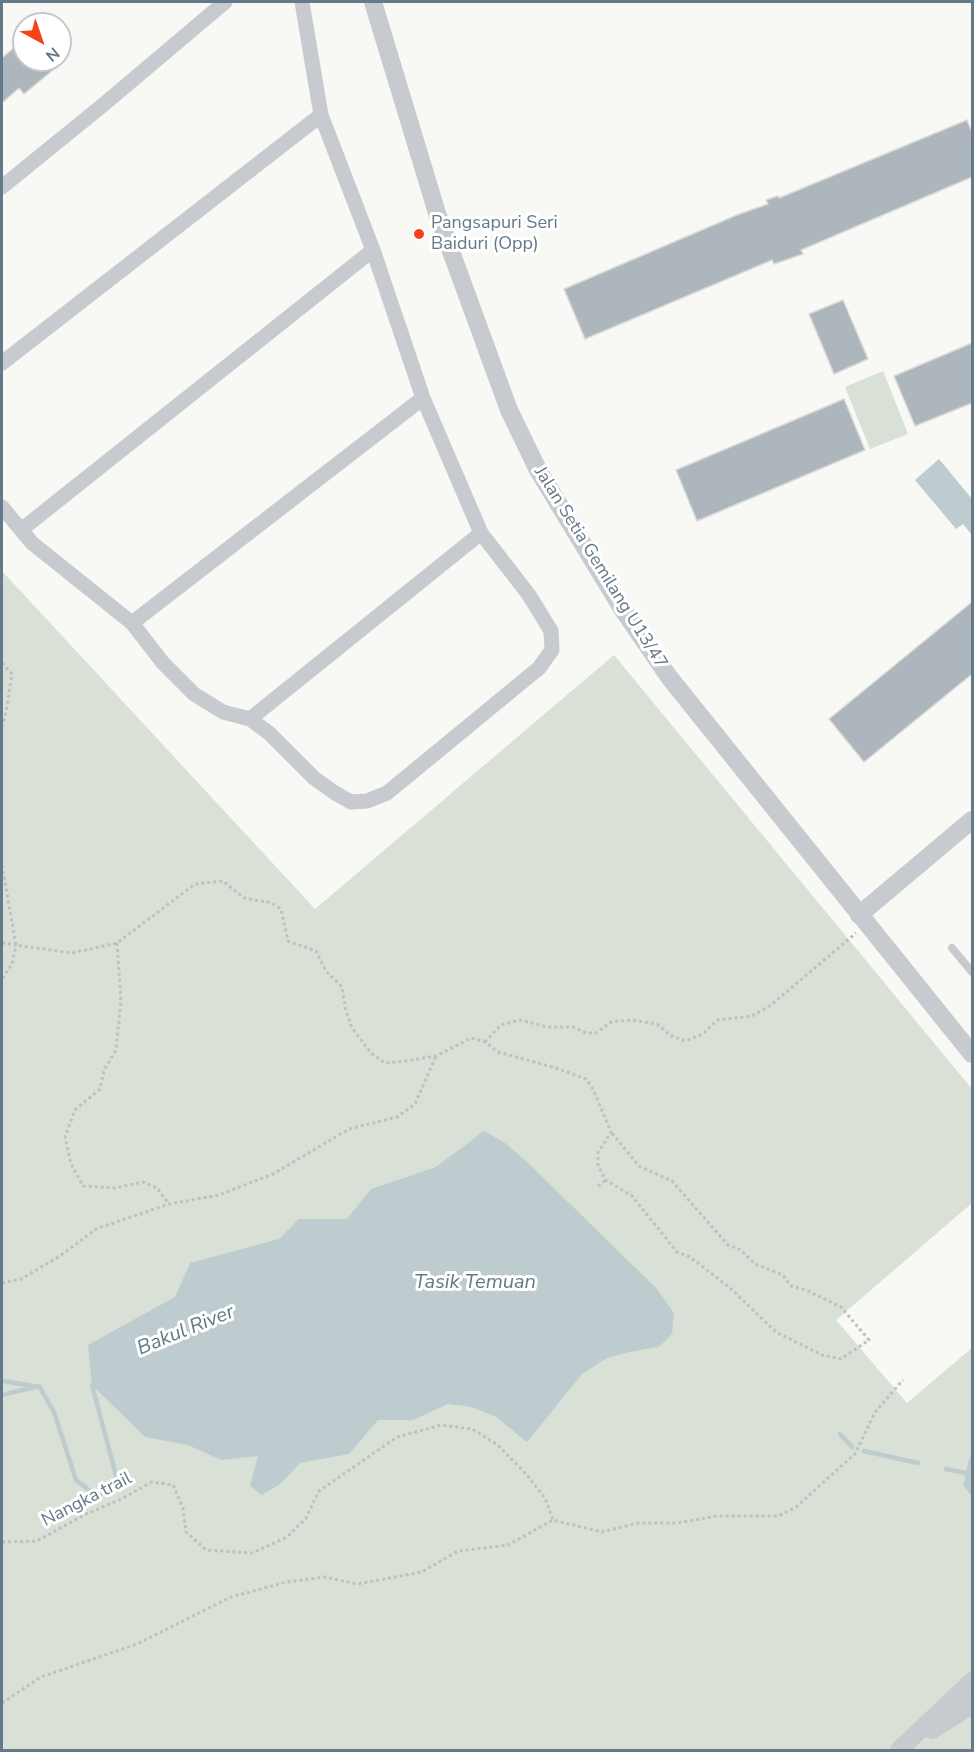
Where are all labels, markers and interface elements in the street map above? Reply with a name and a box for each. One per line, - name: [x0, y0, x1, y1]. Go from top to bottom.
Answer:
- north arrow: [12, 12, 72, 72]
- text: N: [41, 42, 64, 67]
- place label: Pangsapuri Seri Baiduri (Opp): [431, 213, 558, 256]
- marker: Pangsapuri Seri Baiduri (Opp): [412, 227, 426, 241]
- street label: Jalan Setia Gemilang U13/47: [529, 463, 671, 673]
- water label: Tasik Temuan: [414, 1271, 536, 1295]
- water label: Bakul River: [134, 1301, 238, 1361]
- street label: Nangka trail: [38, 1468, 136, 1532]

